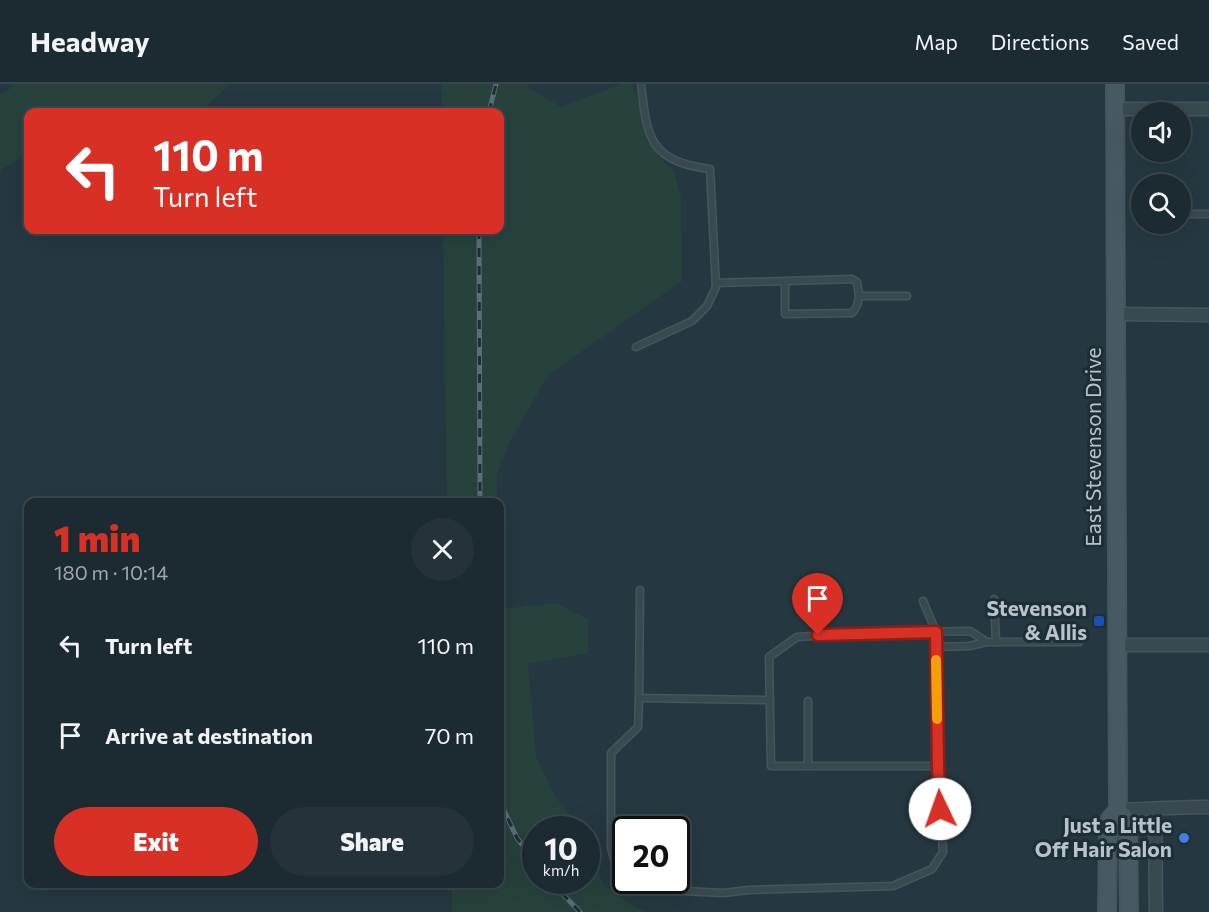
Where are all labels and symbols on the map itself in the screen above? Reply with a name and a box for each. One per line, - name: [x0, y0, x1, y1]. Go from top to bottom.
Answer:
- street label: East Stevenson Drive: [1080, 347, 1105, 547]
- pin: [792, 573, 843, 635]
- place label: Stevenson & Allis: [986, 595, 1087, 644]
- marker: Stevenson & Allis: [1092, 614, 1106, 628]
- position arrow: [908, 777, 972, 841]
- place label: Just a Little Off Hair Salon: [1035, 812, 1172, 861]
- speed limit sign: 20: [612, 816, 690, 894]
- marker: Just a Little Off Hair Salon: [1177, 831, 1191, 845]

